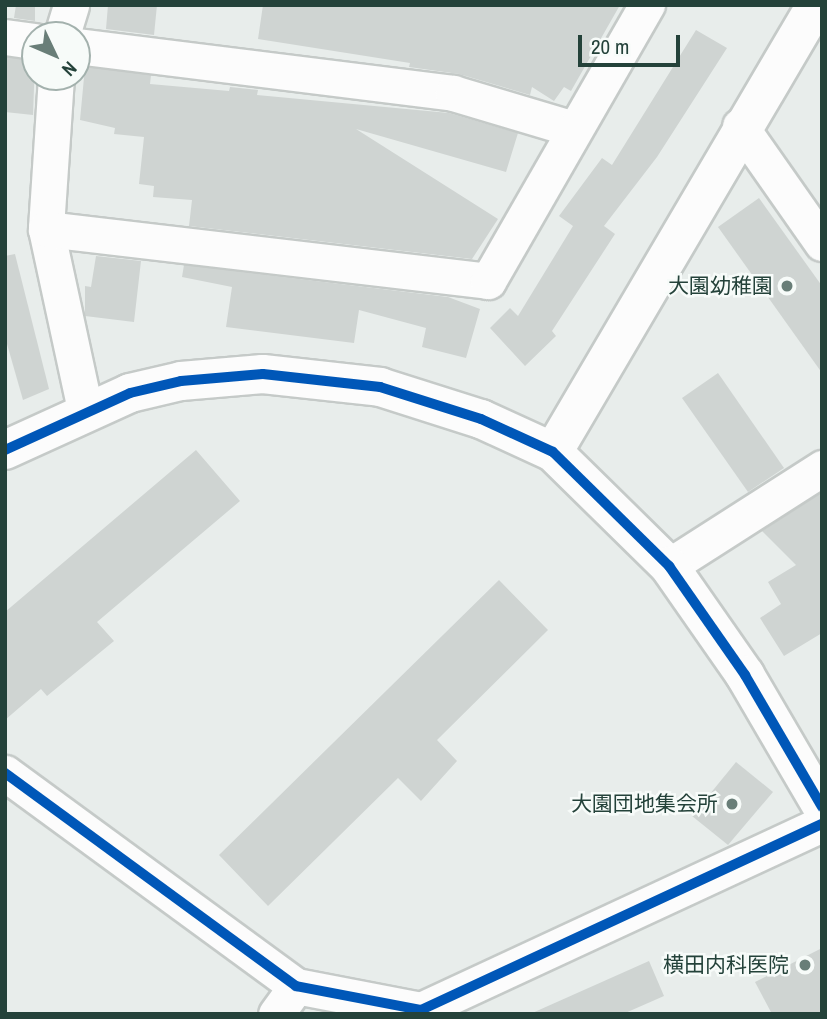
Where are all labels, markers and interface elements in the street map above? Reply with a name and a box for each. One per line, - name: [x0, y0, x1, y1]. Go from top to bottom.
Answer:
- north arrow: [21, 21, 91, 91]
- scale bar: [582, 21, 684, 65]
- text: 20 m: [591, 32, 629, 61]
- text: N: [56, 56, 83, 82]
- place label: 大園幼稚園: [668, 273, 773, 299]
- marker: 大園幼稚園: [779, 278, 795, 294]
- place label: 大園団地集会所: [571, 791, 718, 817]
- marker: 大園団地集会所: [724, 796, 740, 812]
- place label: 横田内科医院: [663, 952, 789, 978]
- marker: 横田内科医院: [795, 955, 815, 975]

